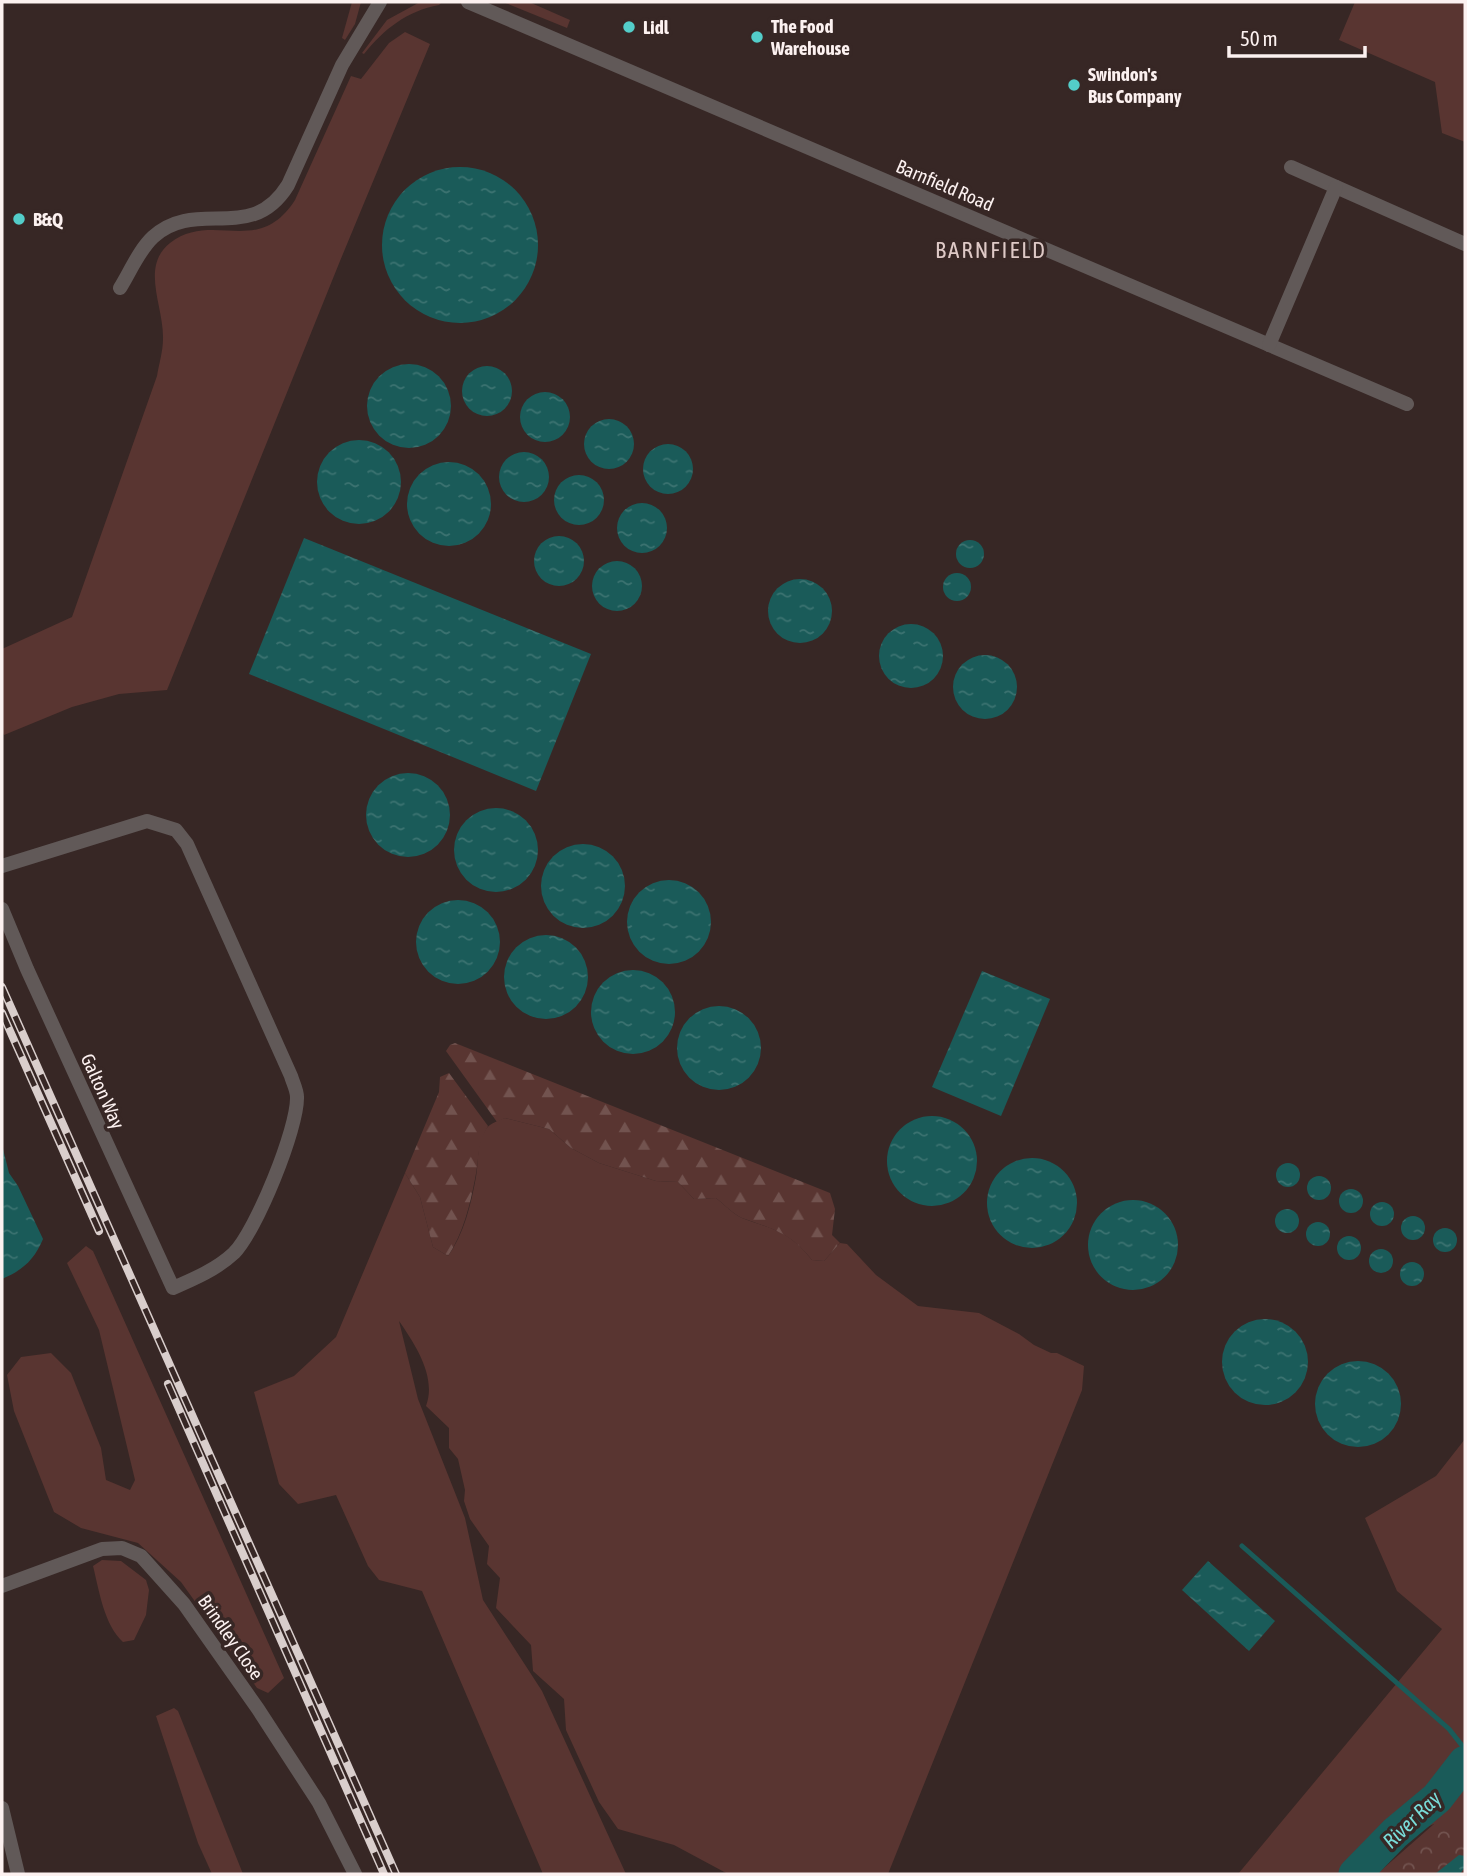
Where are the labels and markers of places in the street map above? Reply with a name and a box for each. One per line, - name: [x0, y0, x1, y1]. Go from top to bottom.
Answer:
- place label: The Food Warehouse: [770, 15, 850, 59]
- place label: Lidl: [643, 16, 670, 38]
- marker: Lidl: [621, 19, 637, 35]
- marker: The Food Warehouse: [749, 29, 765, 45]
- place label: Swindon's Bus Company: [1088, 63, 1182, 107]
- marker: Swindon's Bus Company: [1066, 77, 1082, 93]
- place label: B&Q: [33, 208, 63, 230]
- marker: B&Q: [11, 211, 27, 227]

